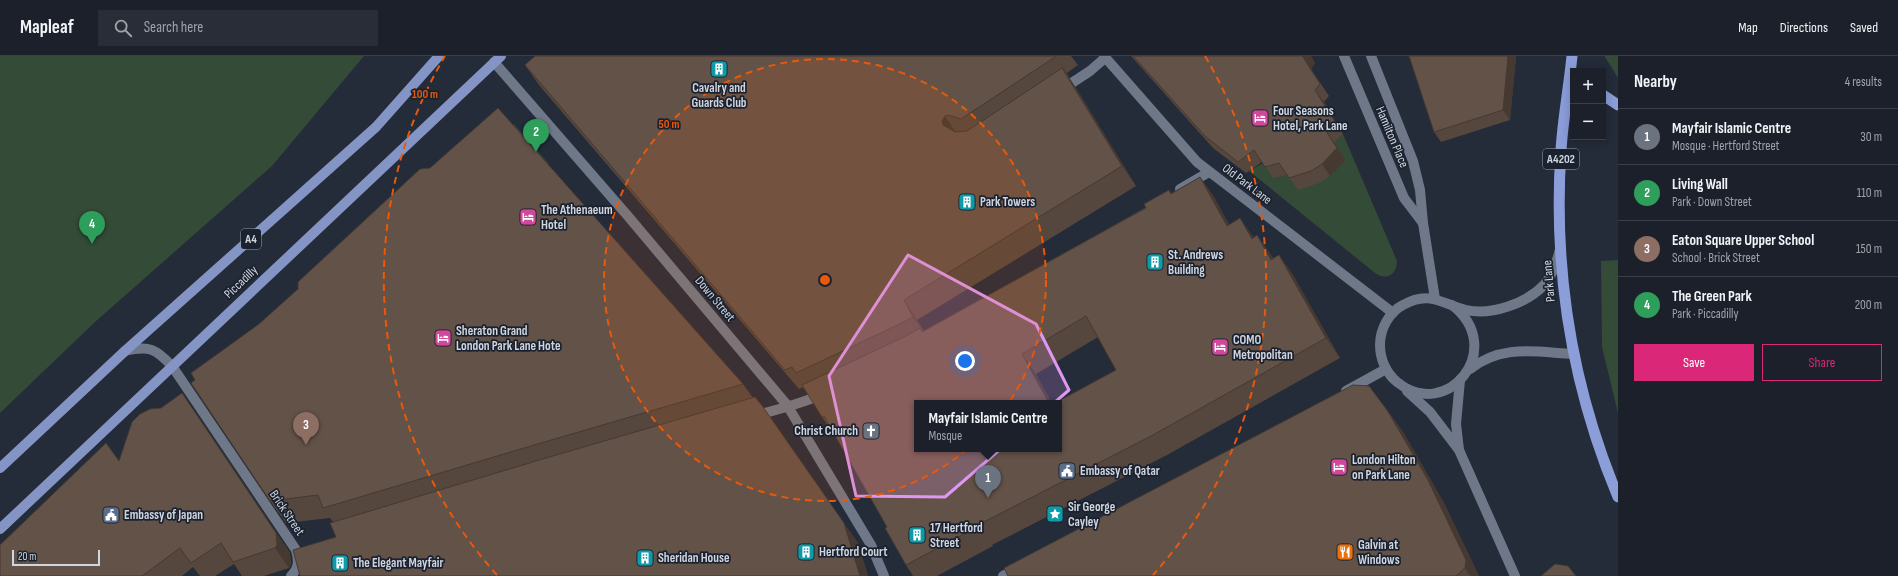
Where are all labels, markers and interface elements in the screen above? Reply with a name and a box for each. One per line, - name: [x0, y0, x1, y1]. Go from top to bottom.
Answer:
- search box: [98, 10, 378, 46]
- text: Mapleaf: [20, 16, 74, 39]
- icon: search: [112, 17, 134, 39]
- text: Search here: [144, 18, 203, 37]
- text: Map: [1738, 19, 1758, 36]
- text: Directions: [1780, 19, 1828, 36]
- text: Saved: [1850, 19, 1878, 36]
- building icon: Cavalry and Guards Club: [709, 59, 729, 79]
- map controls: [1570, 68, 1606, 140]
- button: +: [1570, 68, 1606, 104]
- text: Nearby: [1634, 72, 1677, 92]
- text: 4 results: [1845, 74, 1882, 90]
- place label: Cavalry and Guards Club: [691, 80, 747, 111]
- text: 100 m: [412, 87, 438, 102]
- place label: Four Seasons Hotel, Park Lane: [1273, 103, 1348, 134]
- street label: Hamilton Place: [1372, 104, 1412, 170]
- button: −: [1570, 104, 1606, 140]
- hotel icon: Four Seasons Hotel, Park Lane: [1250, 108, 1270, 128]
- text: 50 m: [659, 117, 679, 132]
- pin: 2: [523, 119, 549, 152]
- text: Mayfair Islamic Centre: [1672, 119, 1791, 138]
- text: 1: [1644, 129, 1650, 145]
- text: 30 m: [1860, 129, 1882, 145]
- text: Mosque · Hertford Street: [1672, 138, 1780, 154]
- road number: A4202: [1543, 149, 1579, 169]
- street label: Old Park Lane: [1219, 160, 1275, 208]
- text: Living Wall: [1672, 175, 1728, 194]
- text: 2: [1644, 185, 1650, 201]
- text: 110 m: [1857, 185, 1882, 201]
- building icon: Park Towers: [957, 192, 977, 212]
- place label: Park Towers: [980, 194, 1035, 210]
- text: Park · Down Street: [1672, 194, 1752, 210]
- place label: The Athenaeum Hotel: [541, 202, 613, 233]
- hotel icon: The Athenaeum Hotel: [518, 207, 538, 227]
- pin: 4: [79, 211, 105, 244]
- road number: A4: [241, 229, 261, 249]
- text: Eaton Square Upper School: [1672, 231, 1814, 250]
- text: 3: [1644, 241, 1650, 257]
- text: 150 m: [1856, 241, 1882, 257]
- place label: St. Andrews Building: [1168, 247, 1223, 278]
- text: School · Brick Street: [1672, 250, 1760, 266]
- building icon: St. Andrews Building: [1145, 252, 1165, 272]
- street label: Park Lane: [1539, 260, 1559, 302]
- street label: Piccadilly: [221, 262, 261, 302]
- street label: Down Street: [691, 273, 739, 325]
- centre of rings: [818, 273, 832, 287]
- text: The Green Park: [1672, 287, 1752, 306]
- text: 4: [1644, 297, 1650, 313]
- text: 200 m: [1855, 297, 1882, 313]
- text: Park · Piccadilly: [1672, 306, 1739, 322]
- place label: Sheraton Grand London Park Lane Hote: [456, 323, 561, 354]
- hotel icon: Sheraton Grand London Park Lane Hote: [433, 328, 453, 348]
- place label: COMO Metropolitan: [1233, 332, 1293, 363]
- hotel icon: COMO Metropolitan: [1210, 337, 1230, 357]
- button: Save: [1634, 344, 1754, 381]
- button: Share: [1762, 344, 1882, 381]
- your location: [955, 351, 975, 371]
- popup: [914, 400, 1062, 452]
- text: Mayfair Islamic Centre: [928, 409, 1048, 428]
- pin: 3: [293, 412, 319, 445]
- church icon: Christ Church: [861, 421, 881, 441]
- place label: Christ Church: [794, 423, 858, 439]
- text: Mosque: [928, 428, 962, 444]
- place label: London Hilton on Park Lane: [1352, 452, 1416, 483]
- hotel icon: London Hilton on Park Lane: [1329, 457, 1349, 477]
- public building icon: Embassy of Qatar: [1057, 461, 1077, 481]
- place label: Embassy of Qatar: [1080, 463, 1160, 479]
- pin: 1: [975, 465, 1001, 498]
- street label: Brick Street: [266, 487, 308, 539]
- place label: Sir George Cayley: [1068, 499, 1116, 530]
- place icon: Sir George Cayley: [1045, 504, 1065, 524]
- public building icon: Embassy of Japan: [101, 505, 121, 525]
- place label: Embassy of Japan: [124, 507, 203, 523]
- place label: 17 Hertford Street: [930, 520, 983, 551]
- building icon: 17 Hertford Street: [907, 525, 927, 545]
- place label: Galvin at Windows: [1358, 537, 1400, 568]
- building icon: Hertford Court: [796, 542, 816, 562]
- restaurant icon: Galvin at Windows: [1335, 542, 1355, 562]
- place label: Hertford Court: [819, 544, 888, 560]
- scale bar: [12, 548, 100, 567]
- building icon: Sheridan House: [635, 548, 655, 568]
- text: 20 m: [18, 550, 36, 563]
- place label: Sheridan House: [658, 550, 730, 566]
- building icon: The Elegant Mayfair: [330, 553, 350, 573]
- place label: The Elegant Mayfair: [353, 555, 444, 571]

